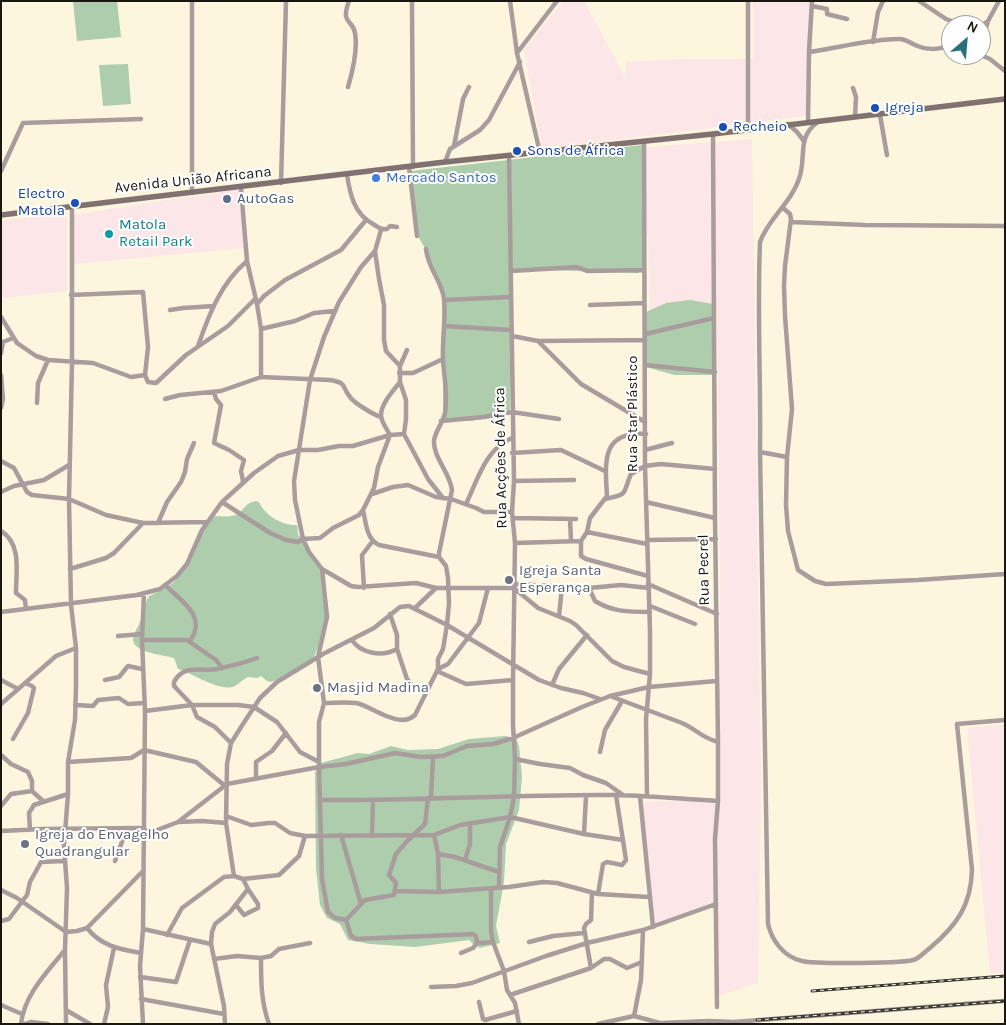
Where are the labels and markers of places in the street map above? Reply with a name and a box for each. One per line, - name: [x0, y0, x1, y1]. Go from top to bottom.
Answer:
- place label: Igreja: [885, 99, 924, 117]
- marker: Igreja: [869, 102, 881, 114]
- place label: Recheio: [733, 118, 787, 136]
- marker: Recheio: [717, 121, 729, 133]
- place label: Sons de África: [527, 142, 624, 160]
- marker: Sons de África: [511, 145, 523, 157]
- place label: Mercado Santos: [386, 169, 497, 187]
- marker: Mercado Santos: [370, 172, 382, 184]
- place label: Electro Matola: [18, 185, 65, 220]
- place label: AutoGas: [237, 190, 294, 208]
- marker: AutoGas: [221, 193, 233, 205]
- marker: Electro Matola: [69, 197, 81, 209]
- place label: Matola Retail Park: [119, 216, 192, 251]
- marker: Matola Retail Park: [103, 228, 115, 240]
- place label: Igreja Santa Esperança: [519, 562, 602, 597]
- marker: Igreja Santa Esperança: [503, 574, 515, 586]
- place label: Masjid Madina: [327, 679, 429, 697]
- marker: Masjid Madina: [311, 682, 323, 694]
- place label: Igreja do Envagelho Quadrangular: [35, 826, 169, 861]
- marker: Igreja do Envagelho Quadrangular: [19, 838, 31, 850]

